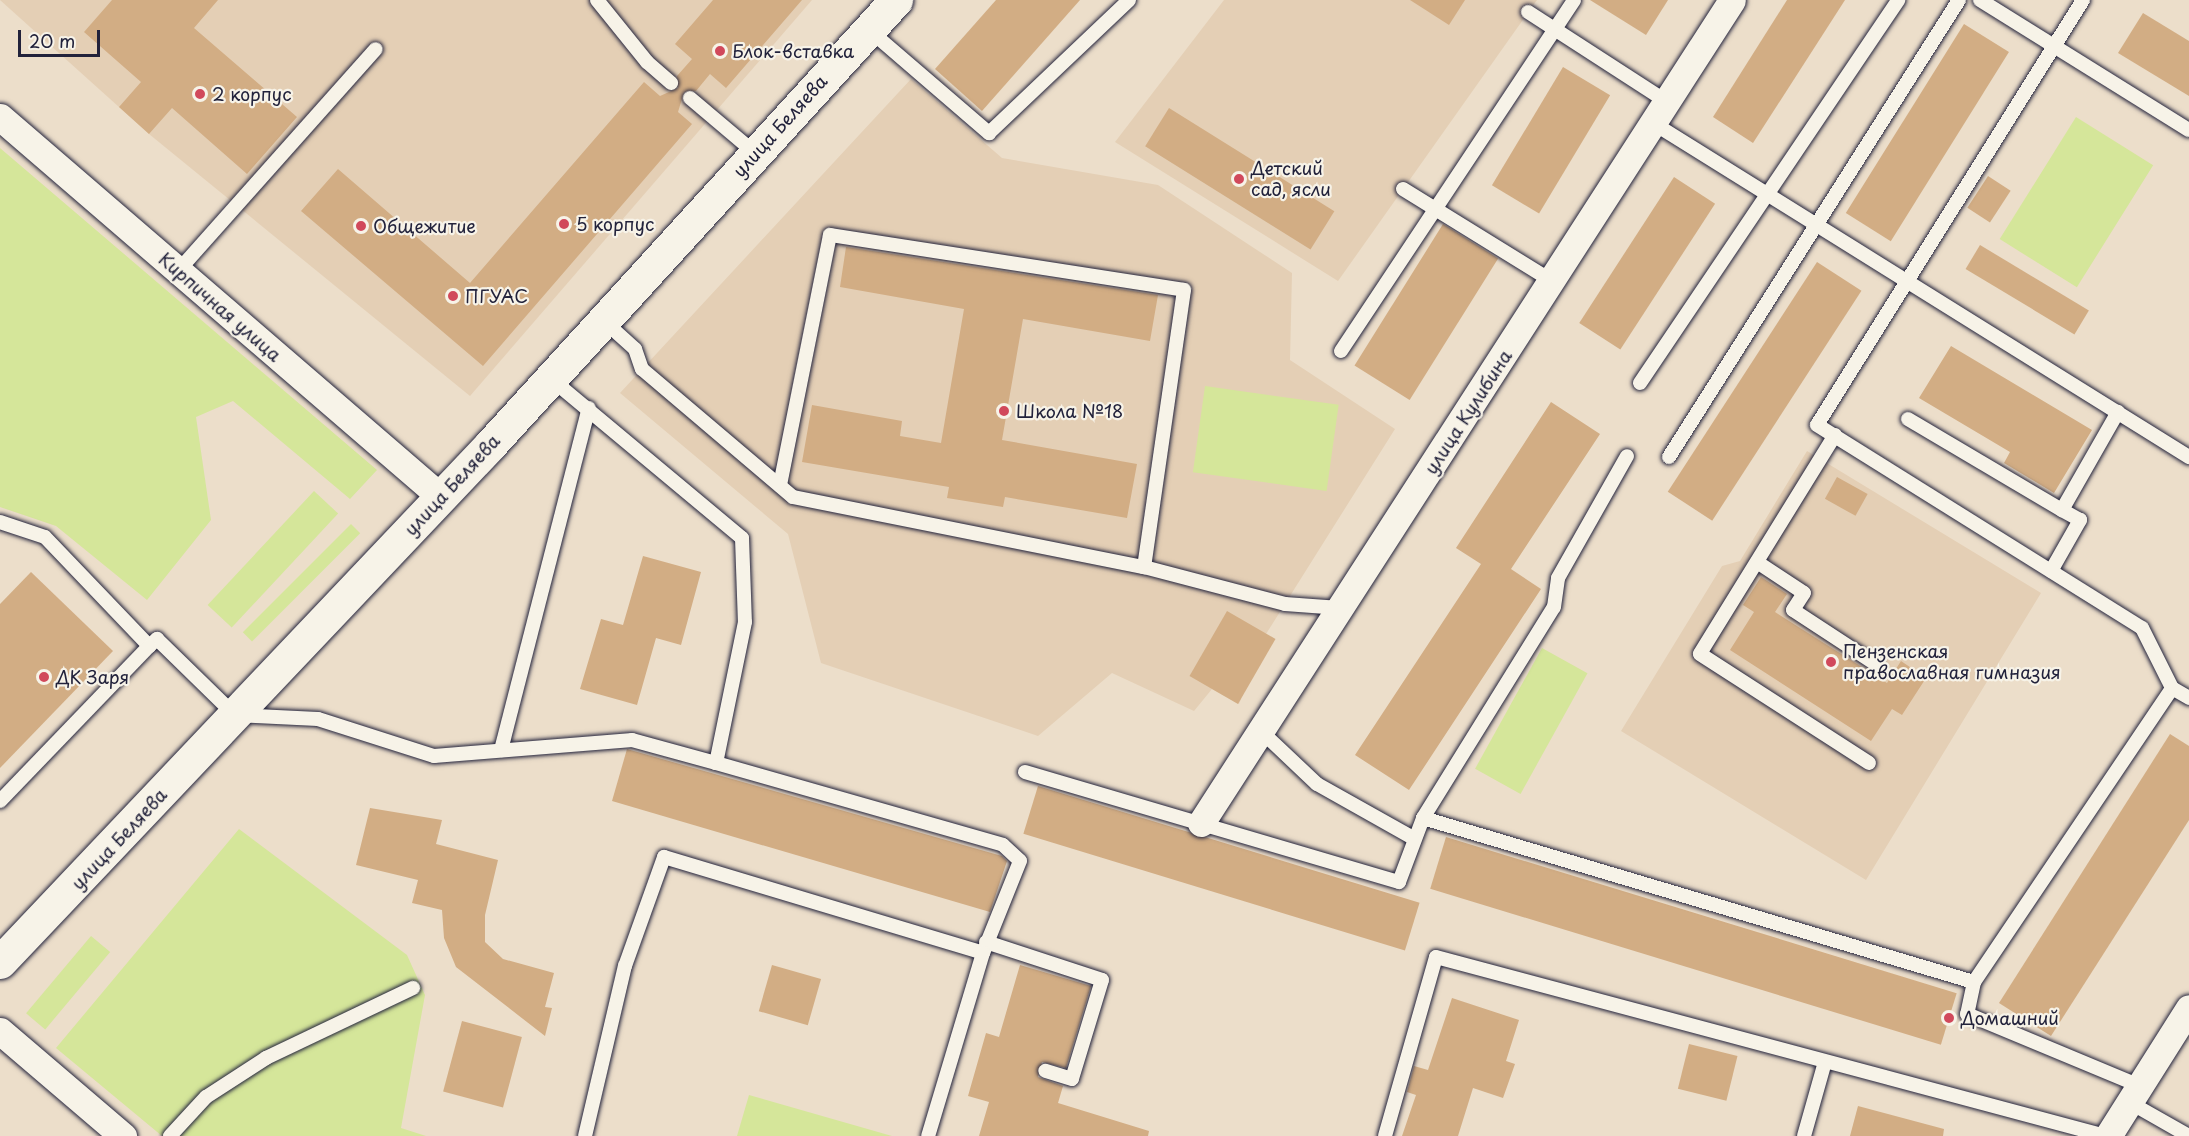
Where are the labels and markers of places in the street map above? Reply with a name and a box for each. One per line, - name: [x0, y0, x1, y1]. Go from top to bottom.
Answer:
- place label: Блок-вставка: [732, 40, 854, 62]
- marker: Блок-вставка: [713, 44, 727, 58]
- place label: 2 корпус: [212, 83, 292, 105]
- marker: 2 корпус: [193, 87, 207, 101]
- place label: Детский сад, ясли: [1251, 158, 1332, 201]
- marker: Детский сад, ясли: [1232, 172, 1246, 186]
- place label: 5 корпус: [576, 213, 655, 235]
- place label: Общежитие: [373, 215, 476, 237]
- marker: 5 корпус: [557, 217, 571, 231]
- marker: Общежитие: [354, 219, 368, 233]
- place label: ПГУАС: [465, 285, 528, 307]
- marker: ПГУАС: [446, 289, 460, 303]
- place label: Школа №18: [1016, 400, 1124, 422]
- marker: Школа №18: [997, 404, 1011, 418]
- place label: Пензенская православная гимназия: [1843, 641, 2061, 684]
- marker: Пензенская православная гимназия: [1824, 655, 1838, 669]
- place label: ДК Заря: [56, 666, 131, 688]
- marker: ДК Заря: [37, 670, 51, 684]
- place label: Домашний: [1961, 1007, 2059, 1029]
- marker: Домашний: [1942, 1011, 1956, 1025]

